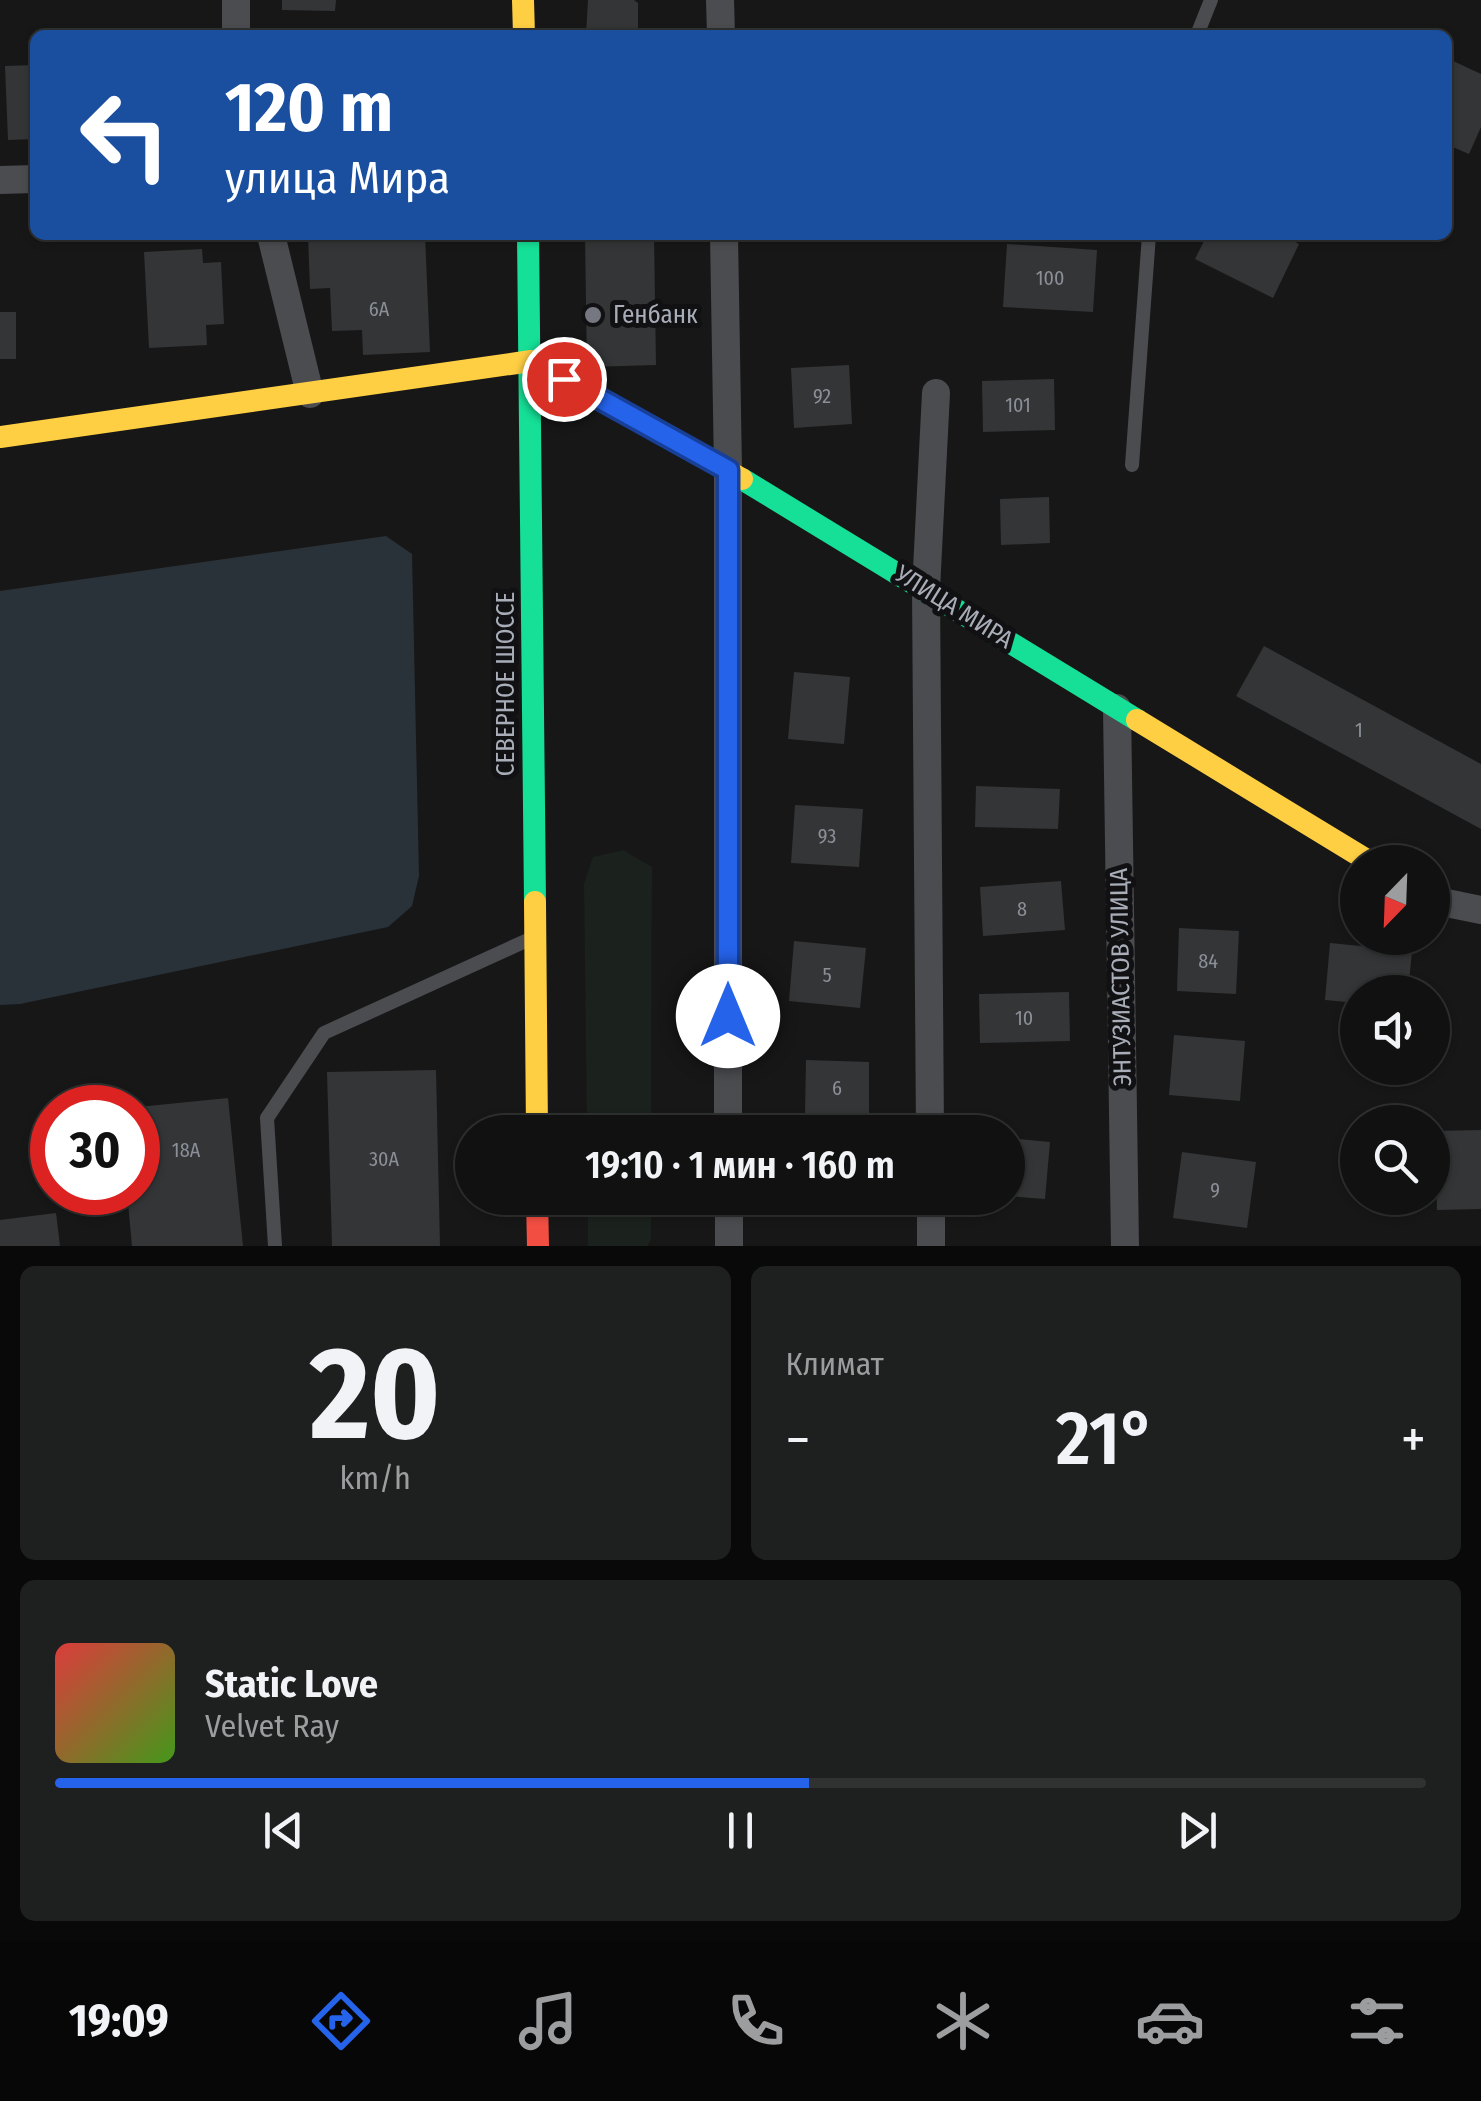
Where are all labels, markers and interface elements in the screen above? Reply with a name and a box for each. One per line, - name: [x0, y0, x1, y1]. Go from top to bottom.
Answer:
- text: 120 m: [225, 66, 393, 150]
- icon: left: [60, 70, 190, 200]
- text: улица Мира: [225, 151, 450, 205]
- house number: 100: [1036, 266, 1064, 290]
- house number: 6А: [369, 297, 390, 321]
- place label: Генбанк: [613, 300, 698, 330]
- marker: Генбанк: [582, 304, 604, 326]
- pin: [522, 337, 607, 422]
- icon: arrive: [537, 352, 592, 407]
- house number: 92: [813, 384, 831, 408]
- house number: 101: [1005, 393, 1031, 417]
- street label: УЛИЦА МИРА: [889, 558, 1018, 655]
- street label: СЕВЕРНОЕ ШОССЕ: [491, 592, 521, 776]
- house number: 1: [1355, 718, 1363, 742]
- house number: 93: [818, 824, 836, 848]
- north arrow: [1340, 845, 1450, 955]
- map controls: [1340, 845, 1450, 1215]
- street label: ЭНТУЗИАСТОВ УЛИЦА: [1104, 868, 1138, 1086]
- house number: 8: [1017, 897, 1027, 921]
- house number: 84: [1198, 949, 1218, 973]
- house number: 5: [822, 963, 832, 987]
- position arrow: [676, 964, 780, 1068]
- button: sound: [1340, 975, 1450, 1085]
- house number: 10: [1015, 1006, 1033, 1030]
- house number: 6: [832, 1076, 842, 1100]
- speed limit sign: 30: [30, 1085, 160, 1215]
- button: search: [1340, 1105, 1450, 1215]
- house number: 18А: [172, 1138, 201, 1162]
- text: 19:10 · 1 мин · 160 m: [585, 1142, 895, 1188]
- house number: 30А: [369, 1147, 399, 1171]
- house number: 9: [1210, 1178, 1220, 1202]
- text: 20: [310, 1316, 441, 1472]
- text: Климат: [786, 1345, 884, 1383]
- text: 21°: [1056, 1394, 1155, 1484]
- text: −: [786, 1407, 810, 1473]
- text: +: [1401, 1407, 1426, 1473]
- text: km/h: [340, 1459, 411, 1497]
- text: Static Love: [205, 1661, 378, 1707]
- text: Velvet Ray: [205, 1707, 339, 1745]
- icon: previous: [256, 1803, 311, 1858]
- icon: pause: [713, 1803, 768, 1858]
- icon: next: [1170, 1803, 1225, 1858]
- icon: directions: [306, 1986, 376, 2056]
- icon: music: [513, 1986, 583, 2056]
- icon: phone: [721, 1986, 791, 2056]
- icon: climate: [928, 1986, 998, 2056]
- icon: car: [1135, 1986, 1205, 2056]
- icon: filters: [1342, 1986, 1412, 2056]
- text: 19:09: [69, 1994, 169, 2048]

